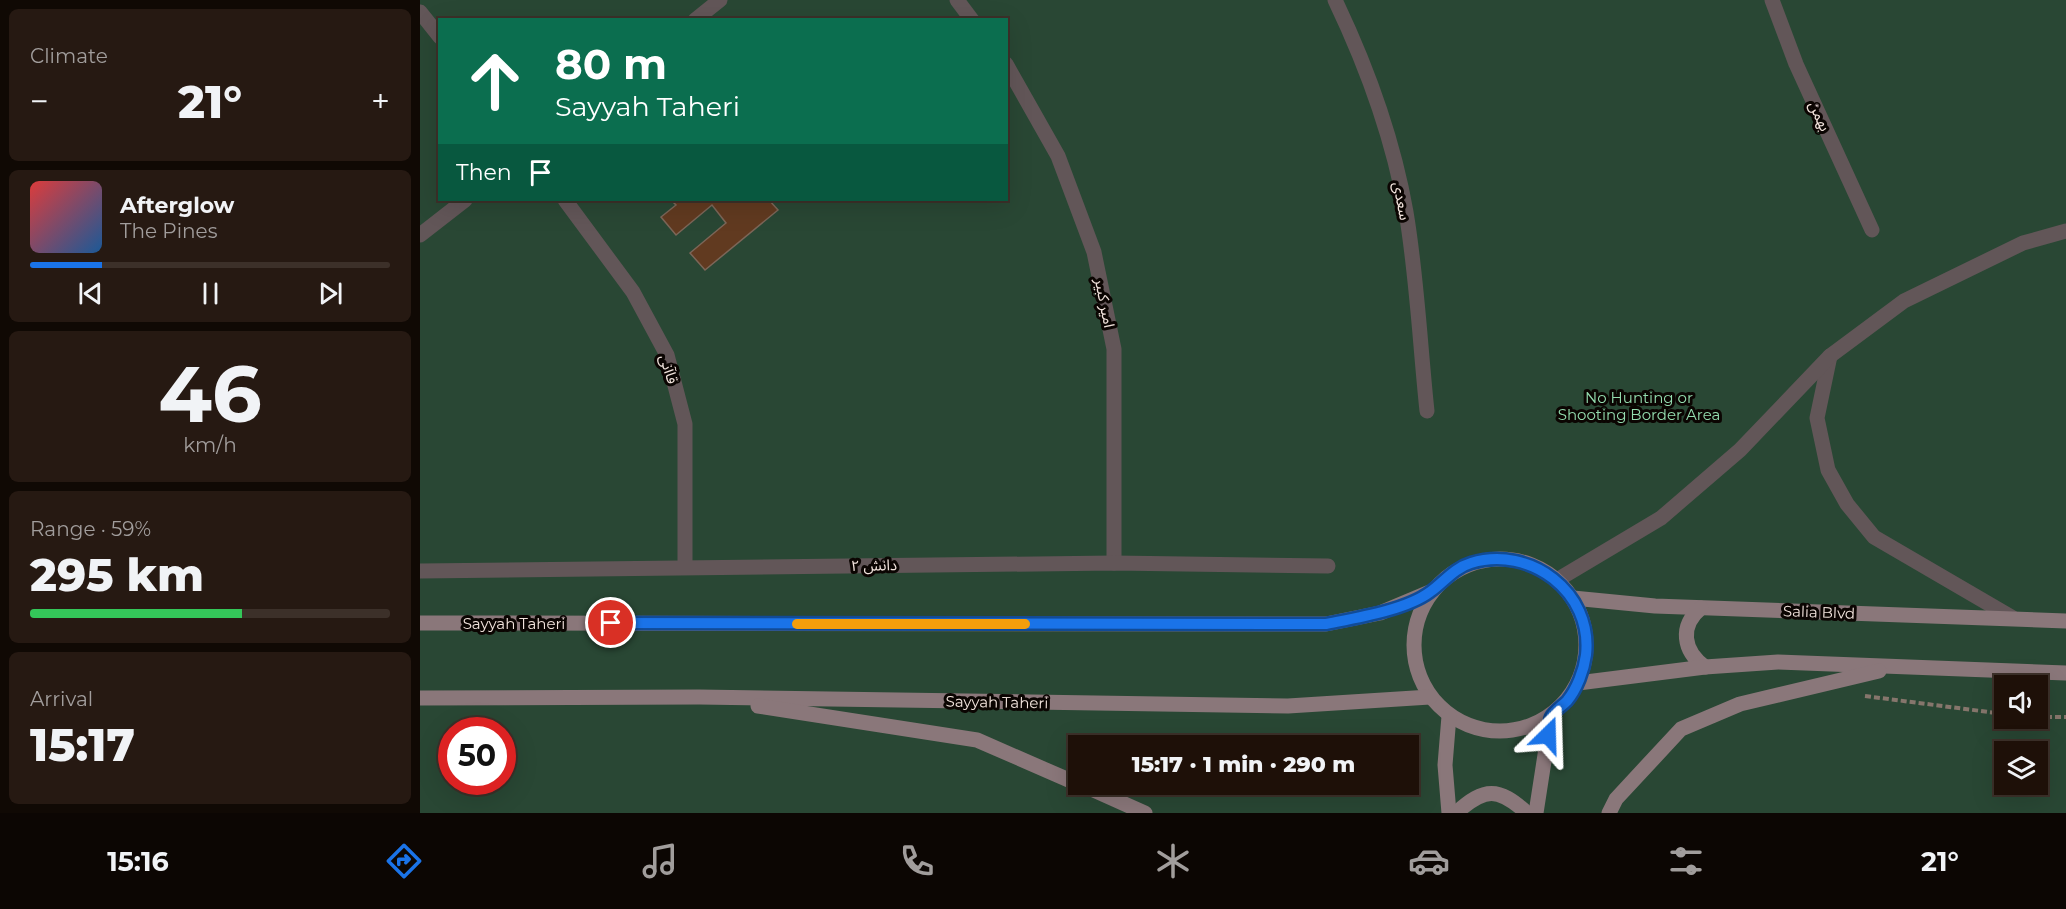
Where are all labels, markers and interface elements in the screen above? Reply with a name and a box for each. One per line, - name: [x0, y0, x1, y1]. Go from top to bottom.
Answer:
- text: 80 m: [555, 38, 667, 90]
- icon: ahead: [456, 42, 534, 120]
- text: Climate: [30, 44, 108, 68]
- text: 21°: [178, 74, 242, 129]
- text: −: [30, 81, 49, 121]
- text: +: [371, 81, 390, 121]
- text: Sayyah Taheri: [555, 90, 740, 123]
- street label: بهمن: [1805, 98, 1835, 134]
- icon: arrive: [524, 156, 557, 189]
- text: Then: [456, 159, 512, 186]
- street label: سعدی: [1389, 180, 1415, 222]
- text: Afterglow: [120, 192, 234, 219]
- text: The Pines: [120, 219, 217, 243]
- street label: امیر کبیر: [1091, 276, 1119, 329]
- icon: previous: [74, 277, 107, 310]
- icon: pause: [194, 277, 227, 310]
- icon: next: [314, 277, 347, 310]
- text: 46: [158, 346, 262, 442]
- street label: قاآنی: [655, 352, 683, 386]
- park label: No Hunting or Shooting Border Area: [1558, 388, 1720, 424]
- text: km/h: [183, 433, 237, 457]
- text: Range · 59%: [30, 517, 151, 541]
- text: 295 km: [30, 547, 204, 602]
- street label: دانش ۲: [851, 555, 897, 575]
- pin: [585, 597, 636, 648]
- street label: Salia Blvd: [1783, 601, 1855, 623]
- icon: arrive: [594, 606, 627, 639]
- street label: Sayyah Taheri: [463, 614, 565, 633]
- map controls: [1994, 675, 2048, 795]
- button: sound: [1994, 675, 2048, 729]
- text: Arrival: [30, 687, 93, 711]
- street label: Sayyah Taheri: [945, 692, 1049, 712]
- position arrow: [1516, 703, 1580, 767]
- text: 15:17: [30, 717, 135, 772]
- speed limit sign: 50: [438, 717, 516, 795]
- button: layers: [1994, 741, 2048, 795]
- text: 15:17 · 1 min · 290 m: [1132, 751, 1355, 778]
- icon: directions: [383, 840, 425, 882]
- icon: music: [639, 840, 681, 882]
- icon: phone: [896, 840, 938, 882]
- icon: climate: [1152, 840, 1194, 882]
- icon: car: [1408, 840, 1450, 882]
- icon: filters: [1665, 840, 1707, 882]
- text: 15:16: [107, 845, 169, 878]
- text: 21°: [1921, 845, 1959, 878]

